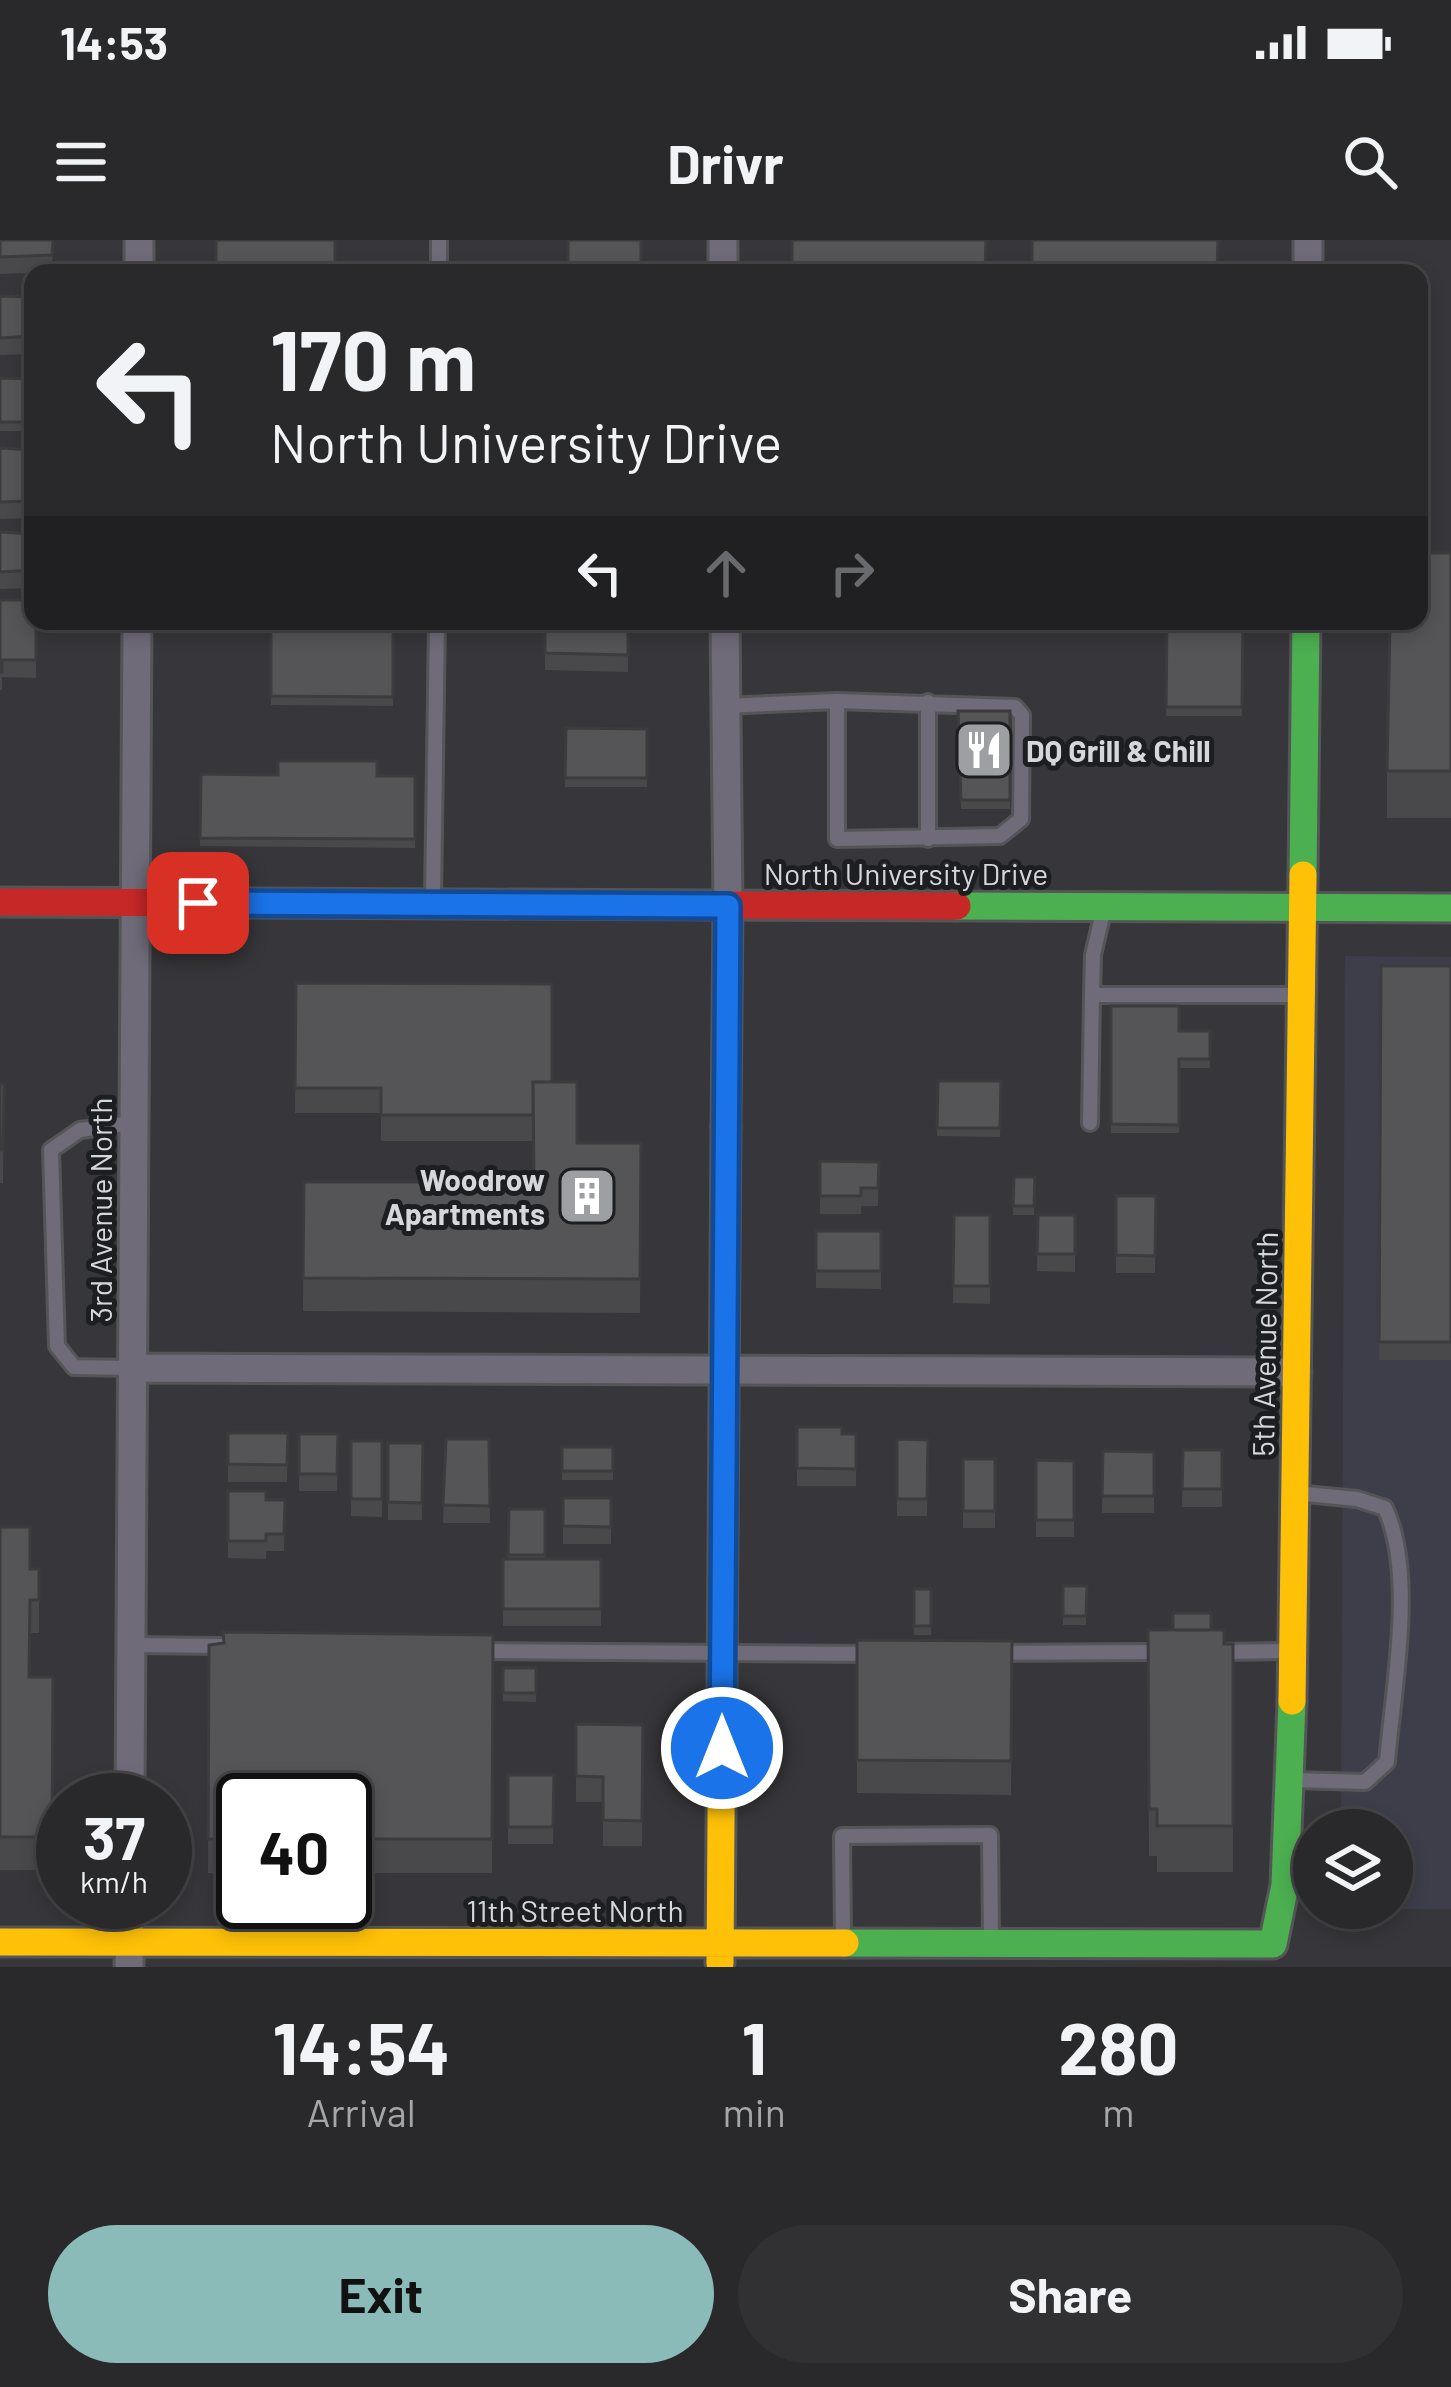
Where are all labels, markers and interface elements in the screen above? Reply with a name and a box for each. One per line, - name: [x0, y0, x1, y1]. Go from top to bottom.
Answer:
- text: 14:53: [60, 15, 168, 69]
- icon: menu: [48, 129, 114, 195]
- icon: search: [1337, 129, 1403, 195]
- text: Drivr: [667, 130, 784, 195]
- text: 170 m: [270, 307, 476, 408]
- icon: left: [72, 312, 228, 468]
- text: North University Drive: [270, 409, 782, 474]
- icon: left: [567, 540, 633, 606]
- icon: ahead: [693, 540, 759, 606]
- icon: right: [819, 540, 885, 606]
- restaurant icon: DQ Grill & Chill: [953, 719, 1015, 781]
- place label: DQ Grill & Chill: [1026, 732, 1211, 768]
- pin: [147, 852, 249, 954]
- street label: North University Drive: [764, 855, 1048, 891]
- icon: arrive: [165, 870, 231, 936]
- street label: 3rd Avenue North: [82, 1098, 118, 1323]
- place label: Woodrow Apartments: [385, 1161, 545, 1231]
- building icon: Woodrow Apartments: [556, 1165, 618, 1227]
- street label: 5th Avenue North: [1244, 1231, 1284, 1457]
- position arrow: [659, 1685, 785, 1811]
- speed limit sign: 40: [216, 1773, 372, 1929]
- text: 37: [83, 1800, 145, 1872]
- map controls: [1293, 1809, 1413, 1929]
- button: layers: [1293, 1809, 1413, 1929]
- text: km/h: [80, 1863, 148, 1899]
- street label: 11th Street North: [466, 1892, 684, 1928]
- text: 14:54: [272, 2003, 450, 2089]
- text: 1: [741, 2003, 767, 2089]
- text: 280: [1058, 2003, 1179, 2089]
- text: Arrival: [307, 2088, 416, 2135]
- text: min: [723, 2088, 786, 2135]
- text: m: [1102, 2088, 1135, 2135]
- button: Exit: [48, 2225, 714, 2363]
- button: Share: [738, 2225, 1403, 2363]

